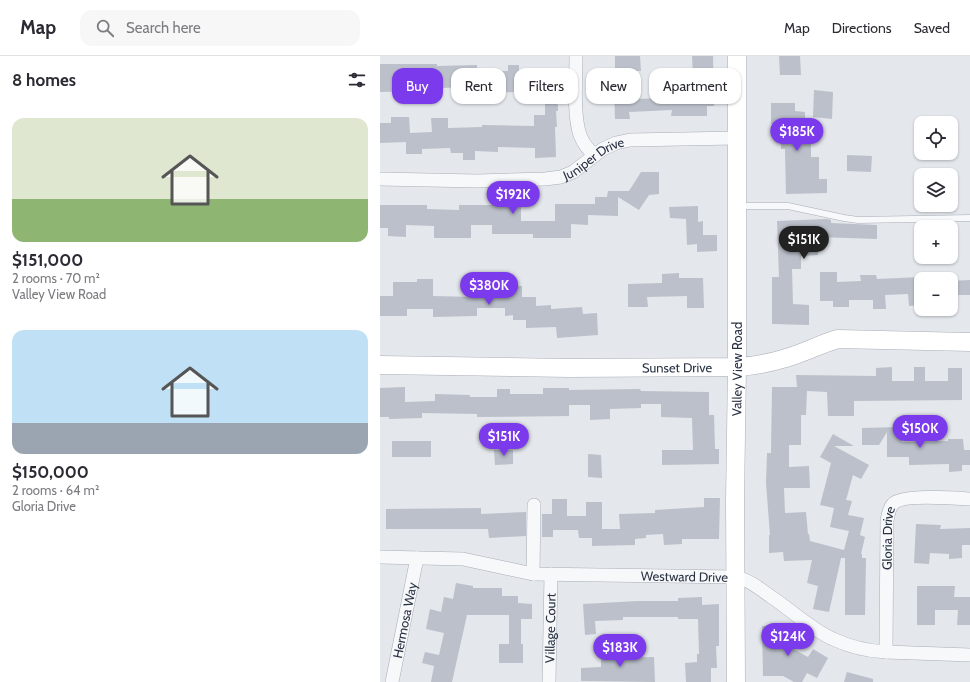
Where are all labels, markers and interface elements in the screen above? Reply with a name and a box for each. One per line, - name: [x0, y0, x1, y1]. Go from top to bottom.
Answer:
- search box: [80, 10, 360, 46]
- text: Map: [20, 16, 56, 39]
- icon: search: [94, 17, 116, 39]
- text: Search here: [126, 19, 201, 37]
- text: Map: [784, 19, 810, 37]
- text: Directions: [832, 19, 892, 37]
- text: Saved: [914, 19, 950, 37]
- chip: Buy: [392, 68, 443, 104]
- chip: Rent: [451, 68, 506, 104]
- chip: Filters: [514, 68, 578, 104]
- chip: New: [586, 68, 641, 104]
- chip: Apartment: [649, 68, 741, 104]
- icon: filters: [346, 69, 368, 91]
- text: 8 homes: [12, 70, 76, 90]
- map controls: [914, 116, 958, 316]
- button: locate: [914, 116, 958, 160]
- pin: $185K: [769, 118, 825, 152]
- text: $185K: [779, 123, 815, 139]
- street label: Juniper Drive: [560, 133, 626, 184]
- icon: home: [154, 144, 226, 216]
- button: layers: [914, 168, 958, 212]
- pin: $192K: [485, 181, 541, 215]
- text: $192K: [496, 186, 530, 202]
- button: +: [914, 220, 958, 264]
- pin: $151K: [776, 226, 832, 260]
- text: $151K: [788, 231, 820, 247]
- text: $151,000: [12, 250, 83, 270]
- text: 2 rooms · 70 m²: [12, 270, 100, 286]
- pin: $380K: [461, 272, 517, 306]
- button: −: [914, 272, 958, 316]
- text: $380K: [469, 277, 509, 293]
- text: Valley View Road: [12, 286, 106, 302]
- street label: Valley View Road: [728, 322, 745, 416]
- icon: home: [154, 356, 226, 428]
- street label: Sunset Drive: [642, 359, 712, 376]
- pin: $150K: [892, 415, 948, 449]
- text: $150K: [902, 420, 938, 436]
- pin: $151K: [476, 423, 532, 457]
- text: $151K: [488, 428, 520, 444]
- text: $150,000: [12, 462, 89, 482]
- text: 2 rooms · 64 m²: [12, 482, 99, 498]
- text: Gloria Drive: [12, 498, 76, 514]
- street label: Gloria Drive: [879, 503, 898, 570]
- street label: Westward Drive: [641, 568, 728, 585]
- street label: Hermosa Way: [389, 580, 420, 660]
- street label: Village Court: [541, 592, 559, 663]
- pin: $124K: [760, 623, 816, 657]
- text: $124K: [770, 628, 806, 644]
- pin: $183K: [592, 634, 648, 668]
- text: $183K: [602, 639, 638, 655]

